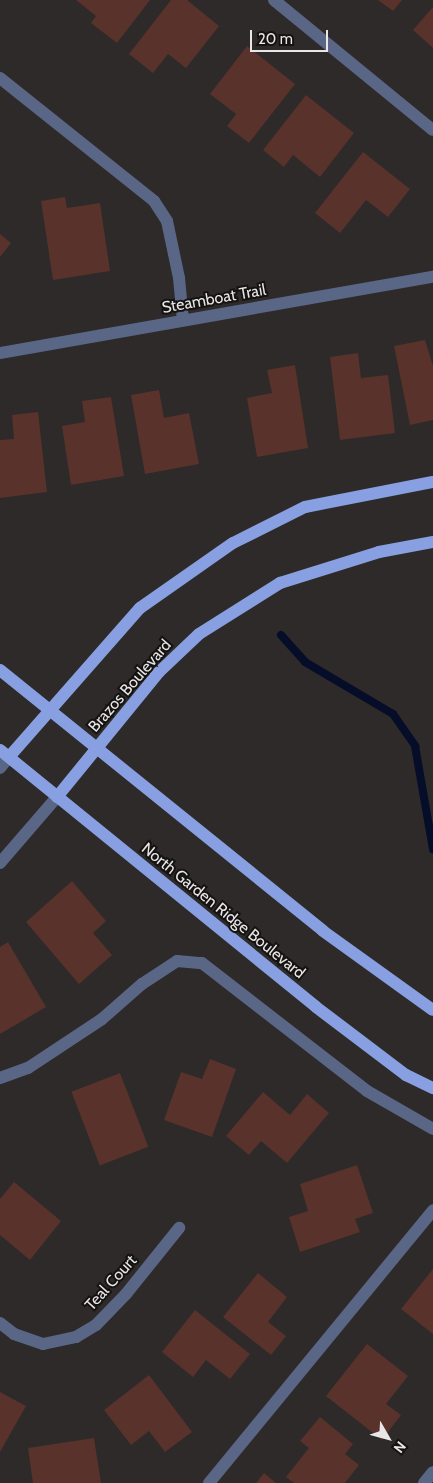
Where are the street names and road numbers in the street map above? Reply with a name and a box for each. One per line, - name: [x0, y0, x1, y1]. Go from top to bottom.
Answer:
- street label: Steamboat Trail: [160, 280, 268, 318]
- street label: Brazos Boulevard: [85, 636, 175, 736]
- street label: North Garden Ridge Boulevard: [137, 839, 309, 983]
- street label: Teal Court: [81, 1251, 141, 1315]

